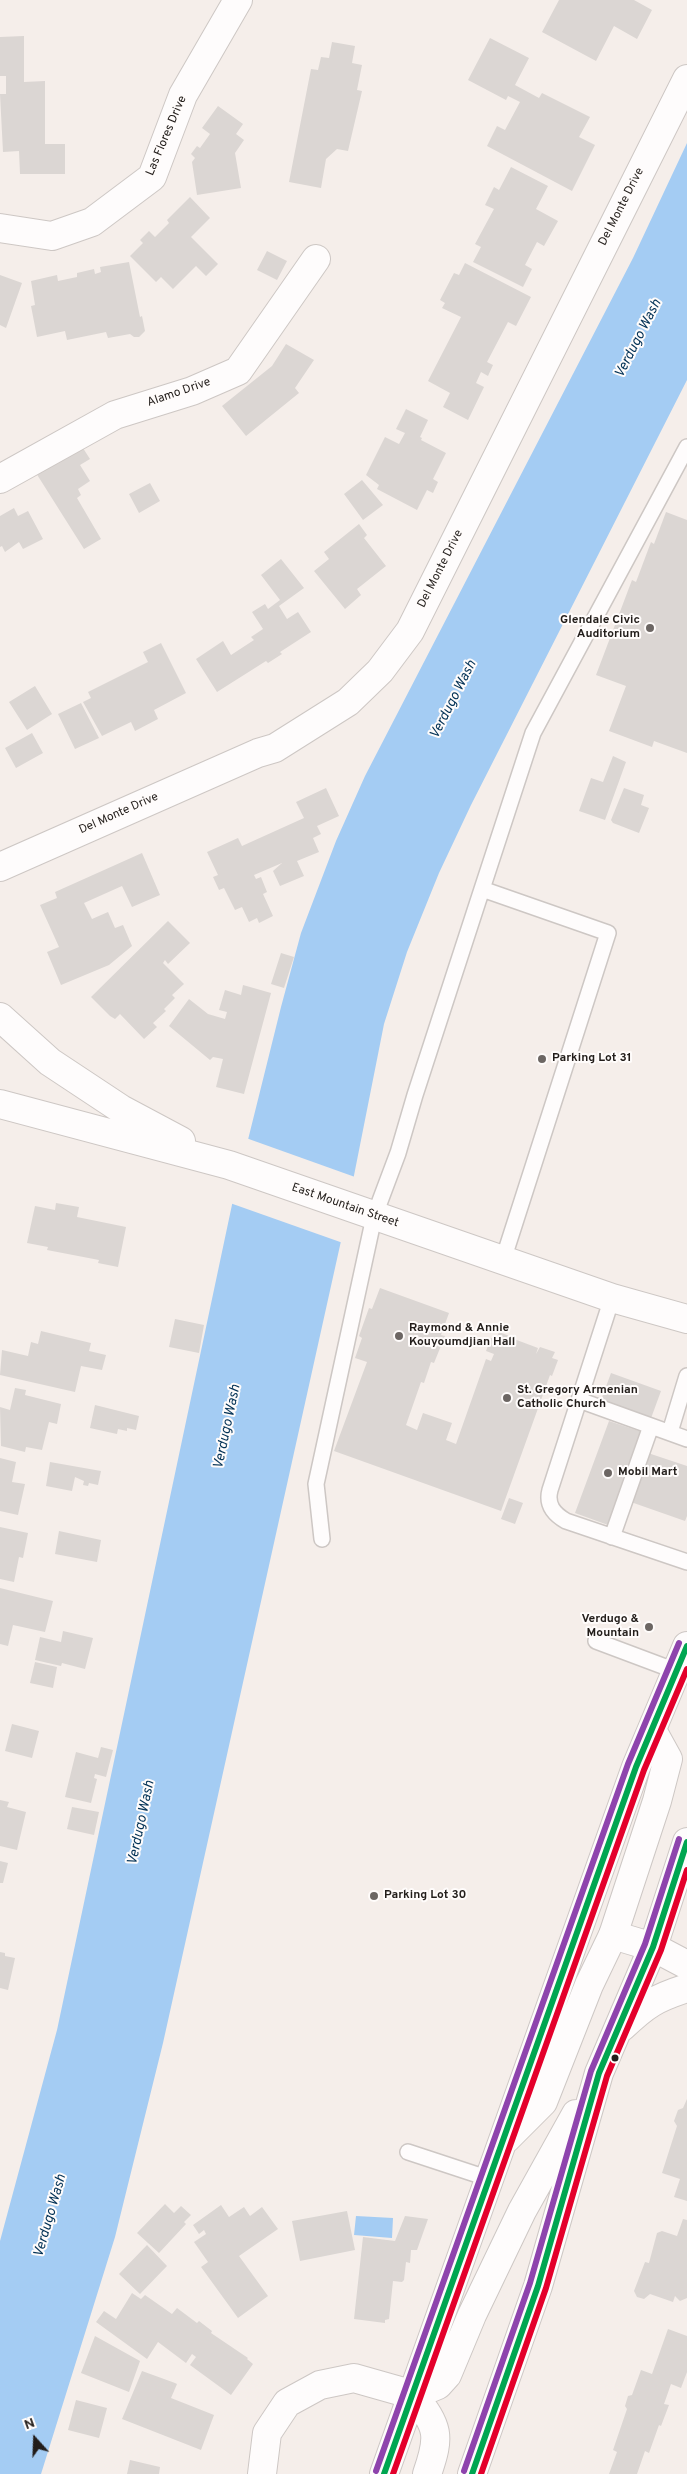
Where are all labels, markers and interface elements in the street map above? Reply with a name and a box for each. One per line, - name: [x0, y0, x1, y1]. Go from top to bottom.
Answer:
- street label: Las Flores Drive: [144, 94, 190, 178]
- street label: Del Monte Drive: [596, 166, 648, 248]
- water label: Verdugo Wash: [612, 297, 666, 381]
- street label: Alamo Drive: [145, 375, 213, 411]
- street label: Del Monte Drive: [415, 528, 467, 610]
- place label: Glendale Civic Auditorium: [560, 614, 640, 642]
- marker: Glendale Civic Auditorium: [644, 622, 656, 634]
- water label: Verdugo Wash: [427, 658, 481, 742]
- street label: Del Monte Drive: [77, 790, 161, 838]
- place label: Parking Lot 31: [552, 1052, 631, 1066]
- marker: Parking Lot 31: [536, 1053, 548, 1065]
- street label: East Mountain Street: [289, 1181, 401, 1231]
- place label: Raymond & Annie Kouyoumdjian Hall: [409, 1322, 515, 1350]
- marker: Raymond & Annie Kouyoumdjian Hall: [393, 1330, 405, 1342]
- water label: Verdugo Wash: [211, 1383, 245, 1471]
- place label: St. Gregory Armenian Catholic Church: [517, 1384, 638, 1412]
- marker: St. Gregory Armenian Catholic Church: [501, 1392, 513, 1404]
- place label: Mobil Mart: [618, 1466, 678, 1480]
- marker: Mobil Mart: [602, 1467, 614, 1479]
- place label: Verdugo & Mountain: [581, 1613, 639, 1641]
- marker: Verdugo & Mountain: [643, 1621, 655, 1633]
- water label: Verdugo Wash: [125, 1779, 159, 1867]
- place label: Parking Lot 30: [384, 1889, 466, 1903]
- marker: Parking Lot 30: [368, 1890, 380, 1902]
- unlabelled marker: [610, 2053, 620, 2063]
- water label: Verdugo Wash: [31, 2173, 71, 2259]
- north arrow: [10, 2414, 60, 2464]
- text: N: [22, 2415, 37, 2434]

